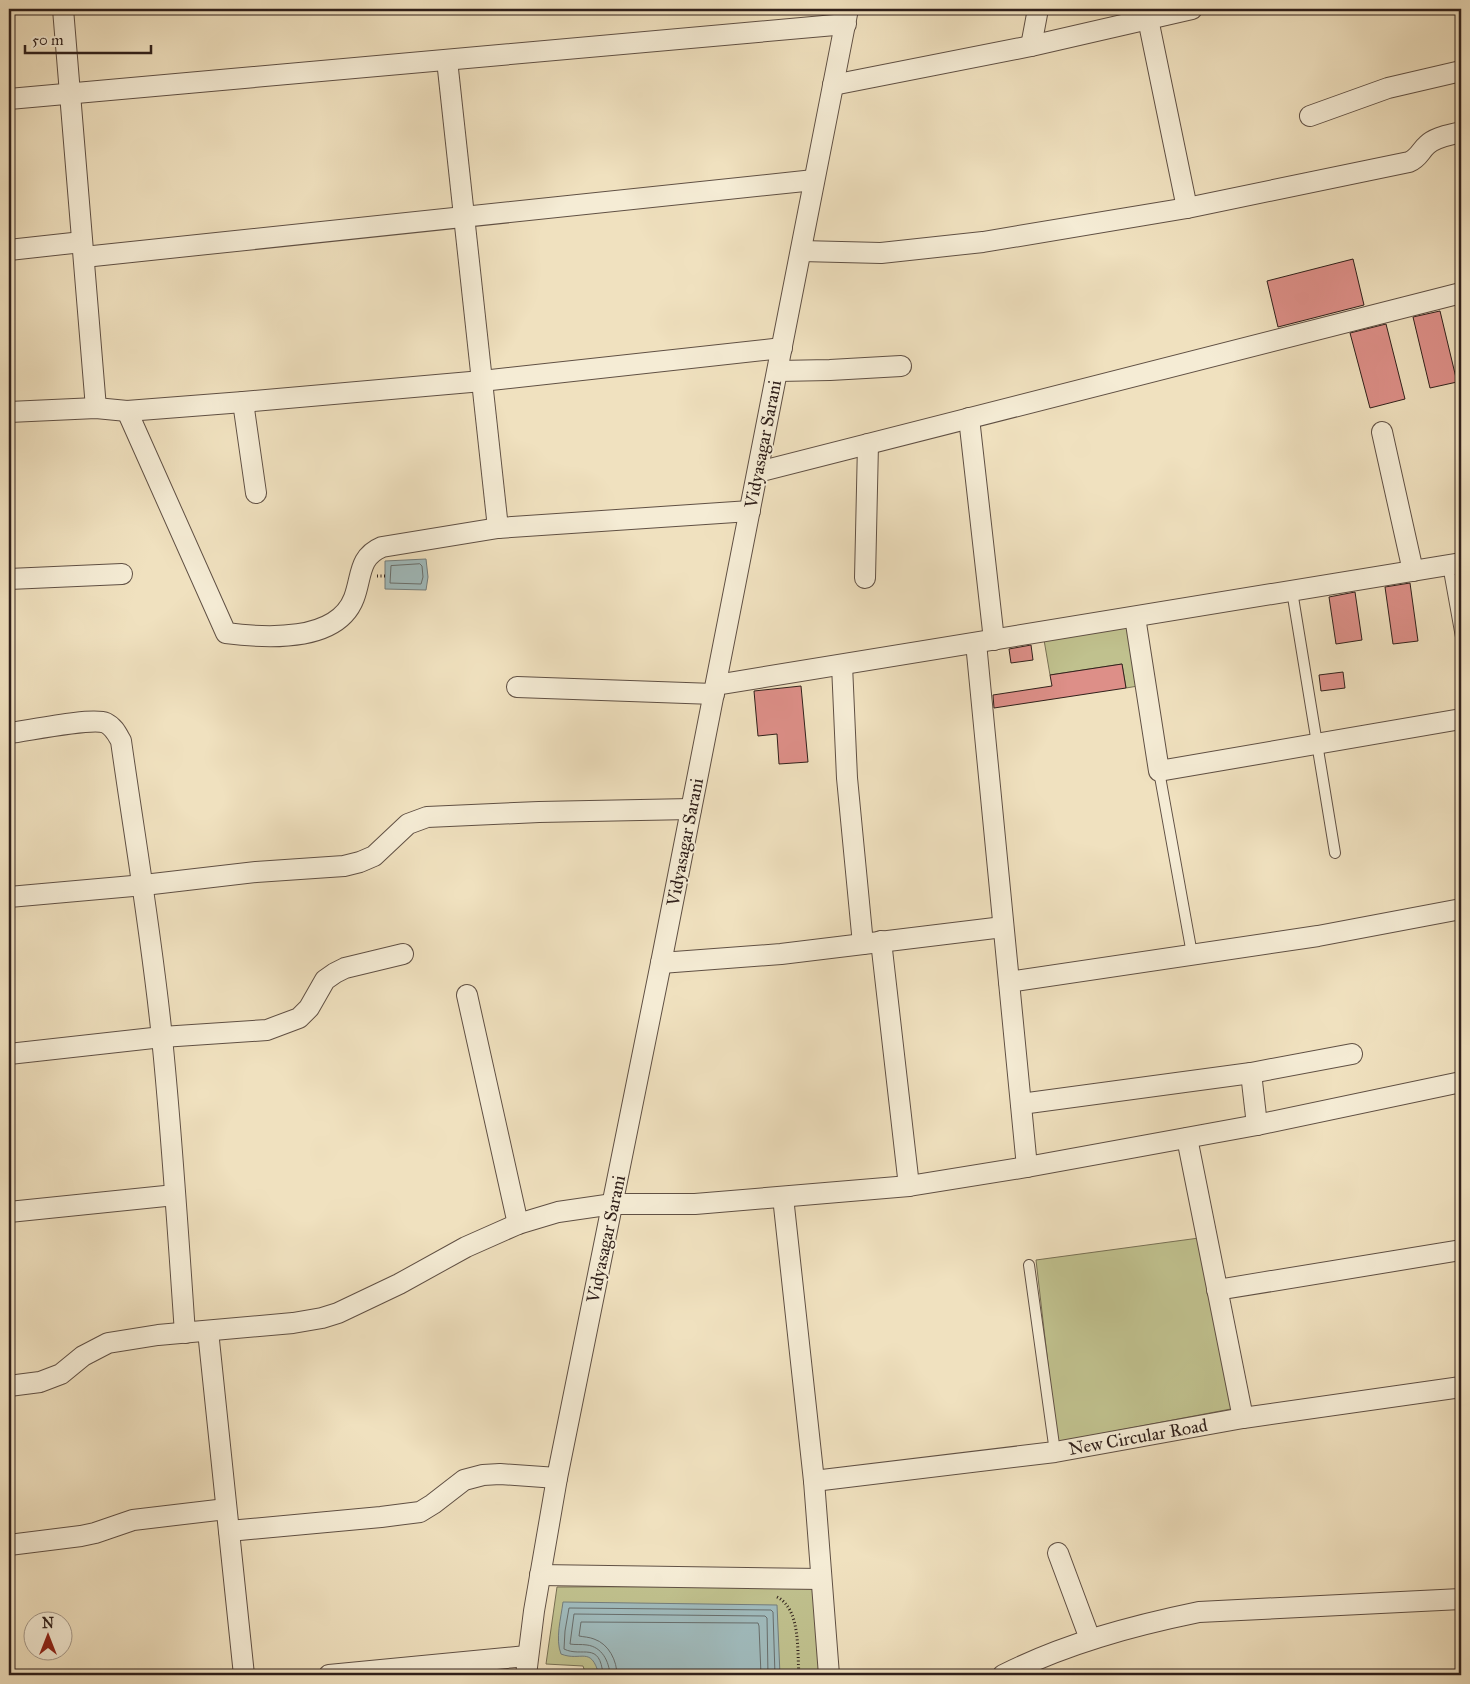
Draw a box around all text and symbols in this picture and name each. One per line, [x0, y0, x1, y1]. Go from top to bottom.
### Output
scale bar [25, 22, 151, 54]
text: 50 m [32, 31, 64, 49]
street label: Vidyasagar Sarani [740, 378, 787, 511]
street label: Vidyasagar Sarani [662, 776, 709, 909]
street label: Vidyasagar Sarani [582, 1173, 631, 1306]
street label: New Circular Road [1067, 1414, 1209, 1460]
north arrow [22, 1612, 72, 1662]
text: N [42, 1615, 54, 1632]

